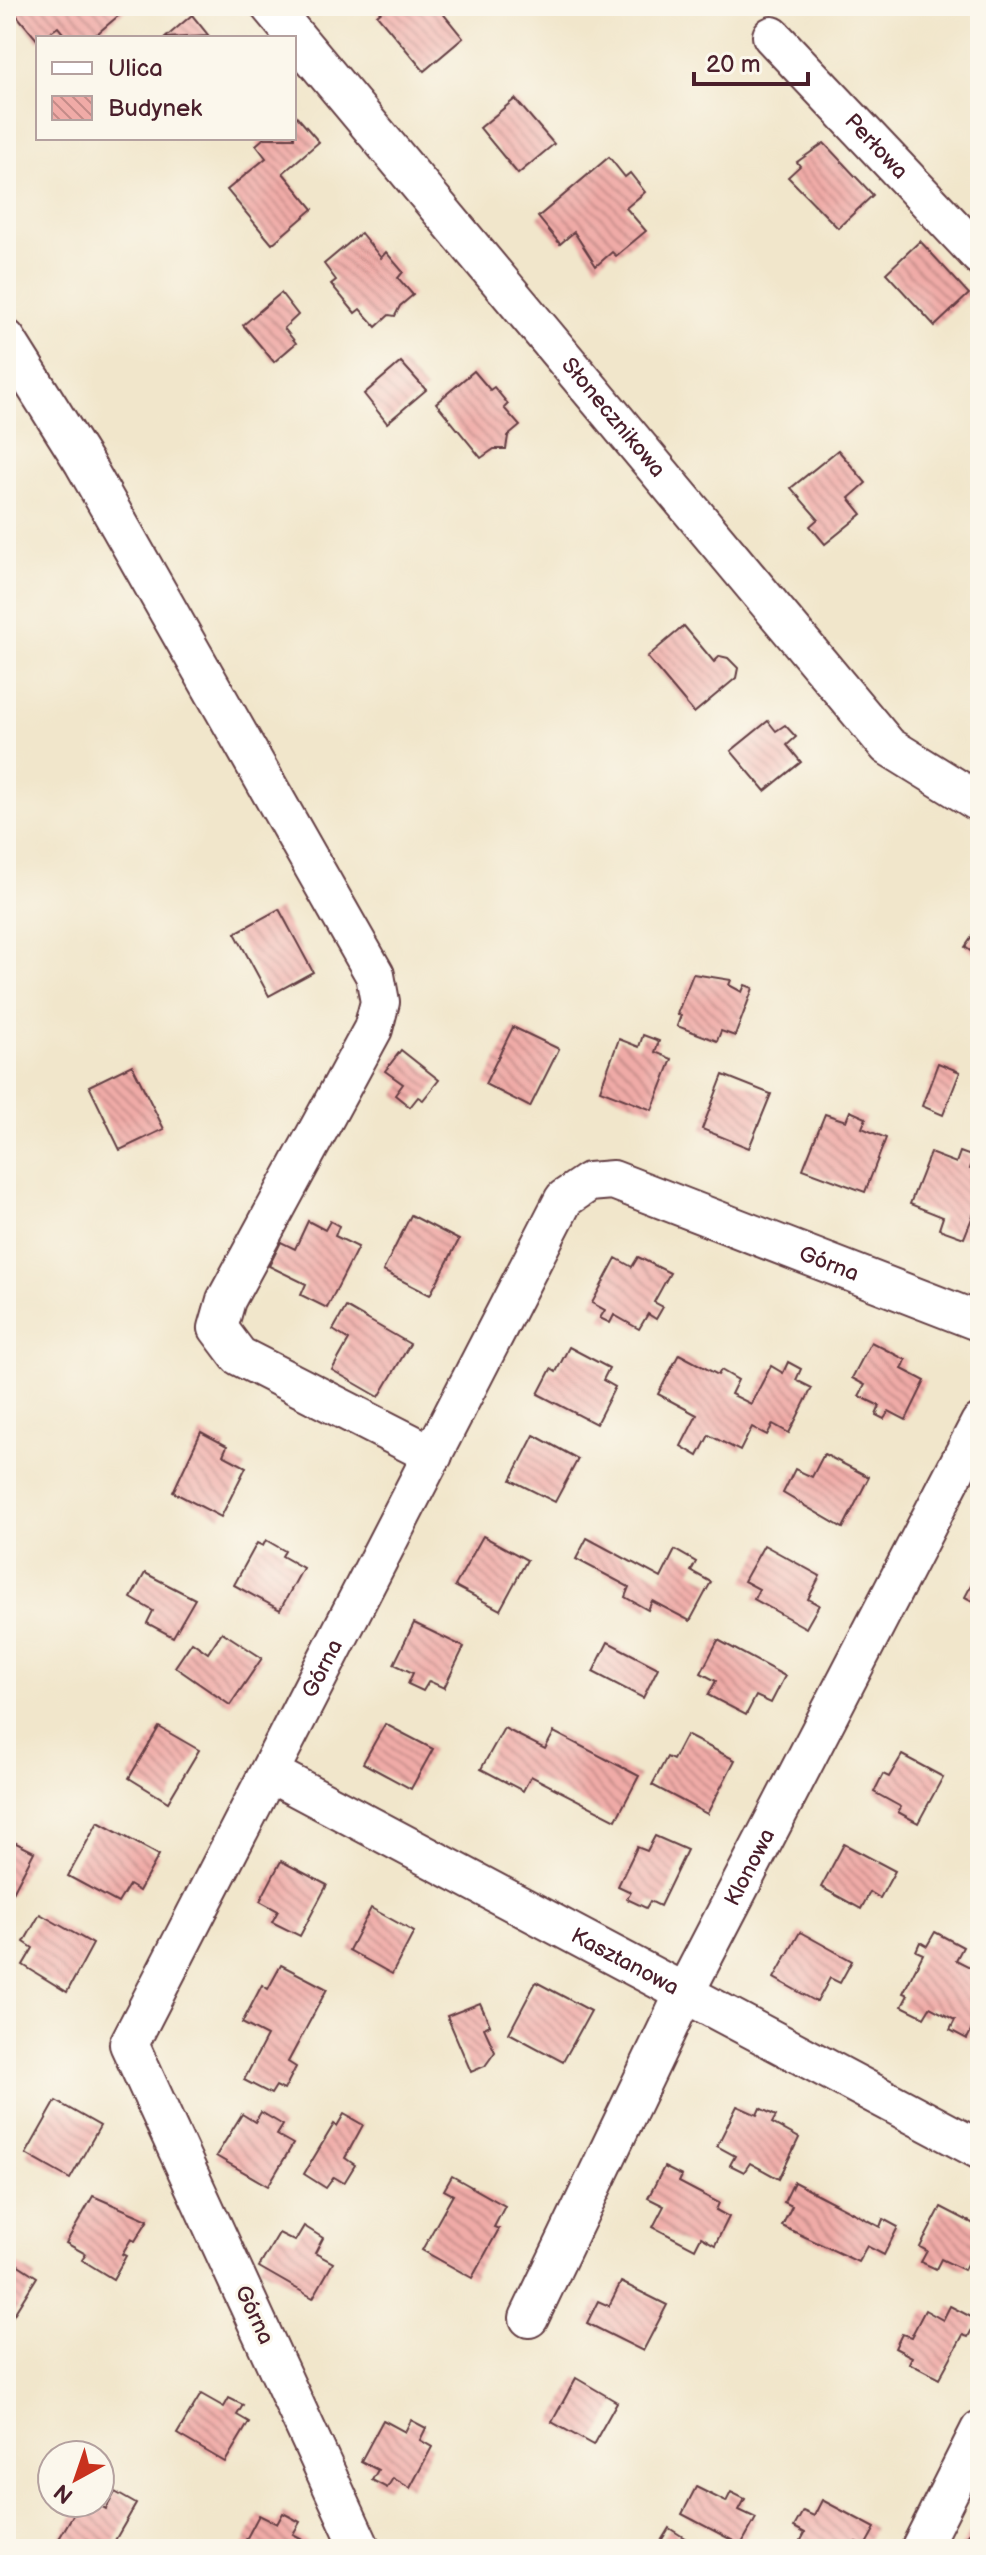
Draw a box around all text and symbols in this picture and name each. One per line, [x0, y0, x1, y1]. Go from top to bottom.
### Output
legend [36, 36, 296, 140]
scale bar [694, 36, 808, 86]
text: 20 m [706, 50, 761, 79]
text: Ulica [108, 54, 163, 83]
text: Budynek [108, 94, 202, 123]
street label: Perłowa [839, 108, 914, 185]
street label: Słonecznikowa [556, 352, 671, 483]
street label: Górna [795, 1240, 863, 1287]
street label: Górna [296, 1635, 348, 1702]
street label: Klonowa [719, 1824, 781, 1910]
street label: Kasztanowa [567, 1922, 684, 2001]
street label: Górna [229, 2281, 279, 2349]
north arrow [36, 2439, 116, 2519]
text: N [49, 2478, 79, 2509]

